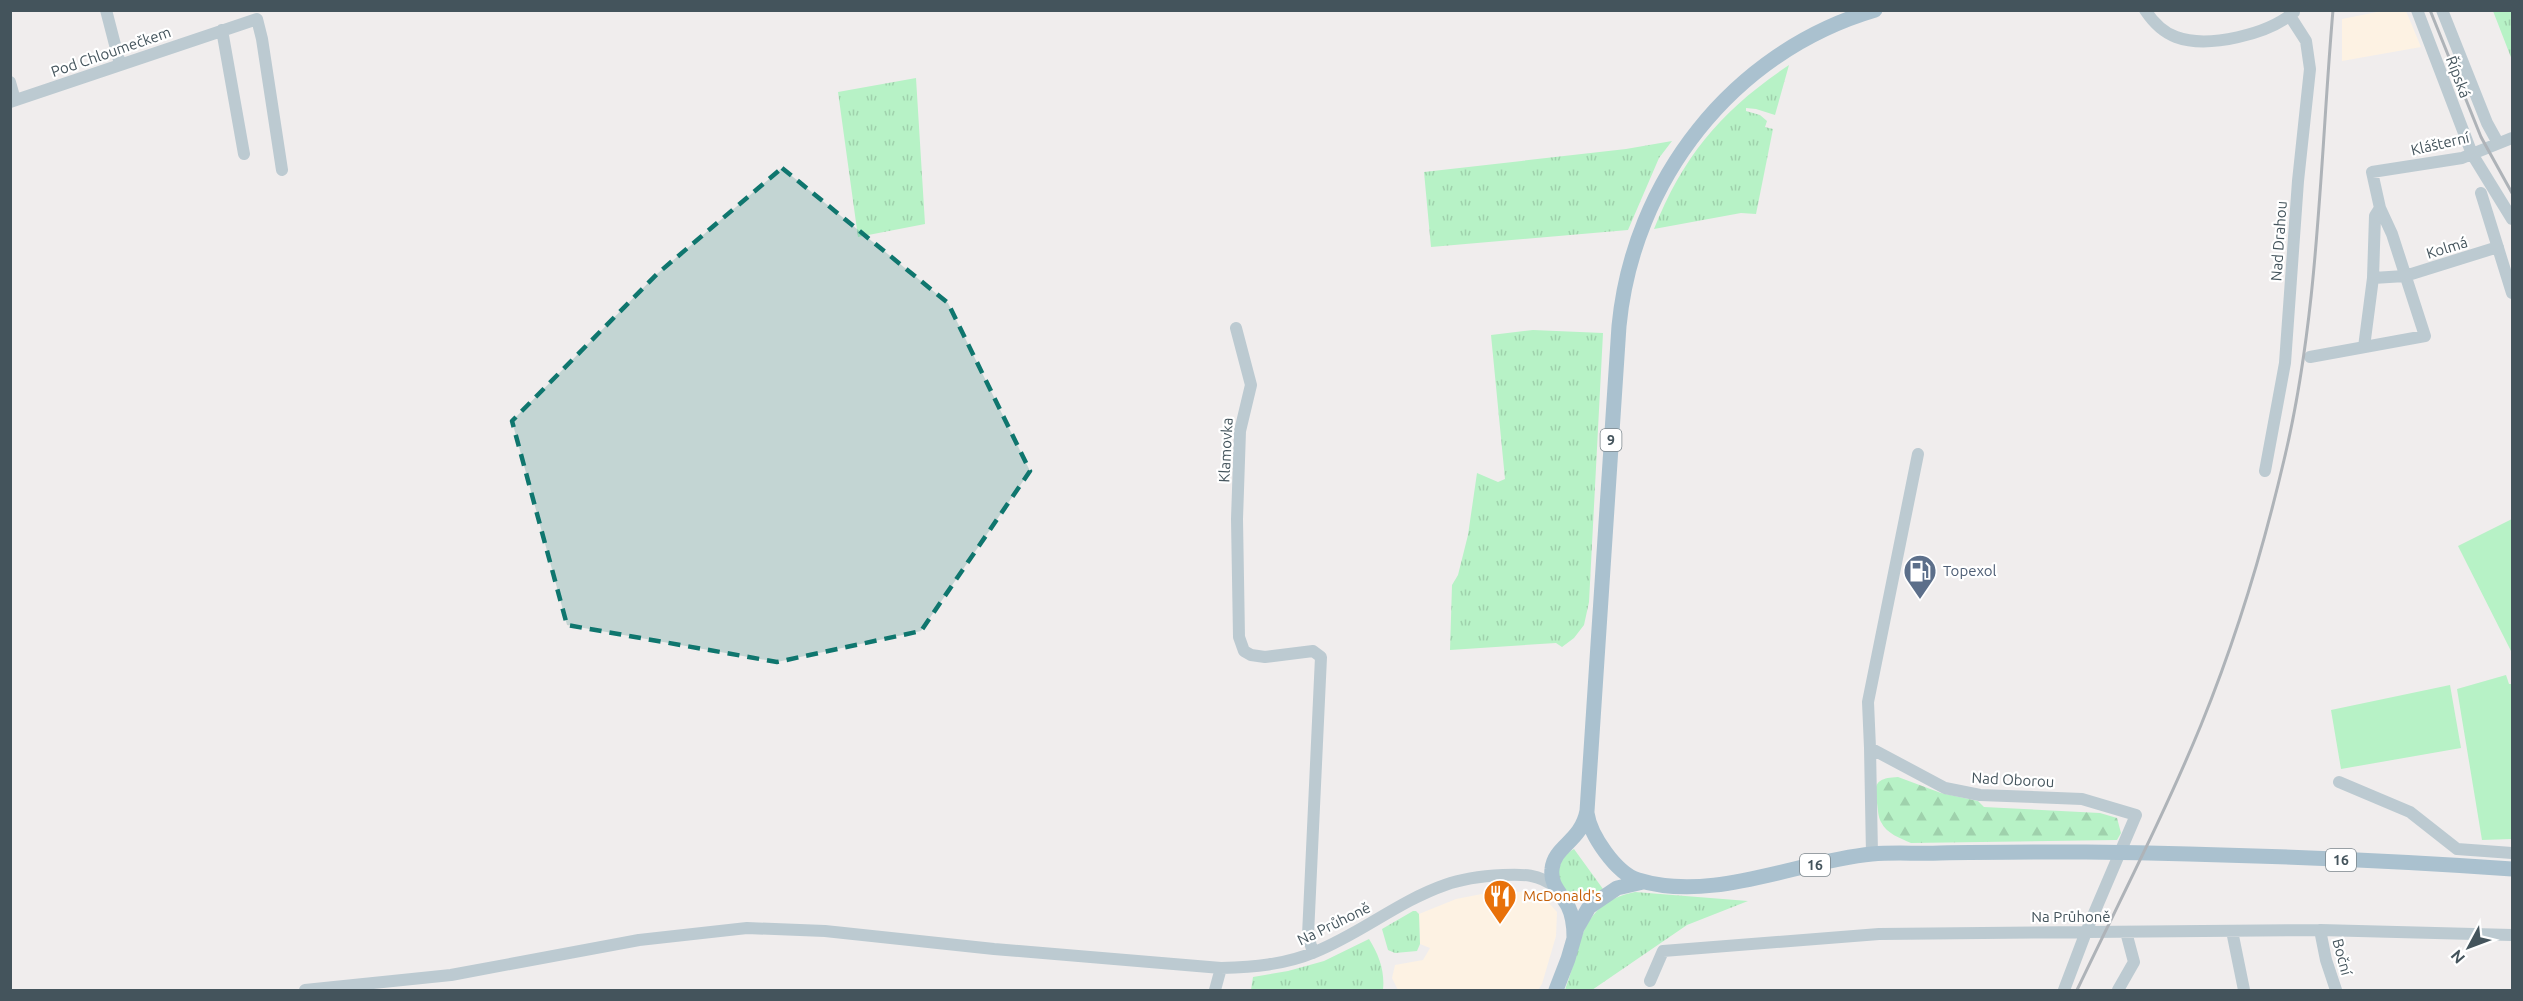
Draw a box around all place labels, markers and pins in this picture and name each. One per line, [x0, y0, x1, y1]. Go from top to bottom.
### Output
fuel station icon: Topexol [1902, 553, 1938, 600]
place label: Topexol [1943, 562, 1997, 579]
restaurant icon: McDonald's [1482, 878, 1518, 925]
place label: McDonald's [1523, 887, 1601, 904]

